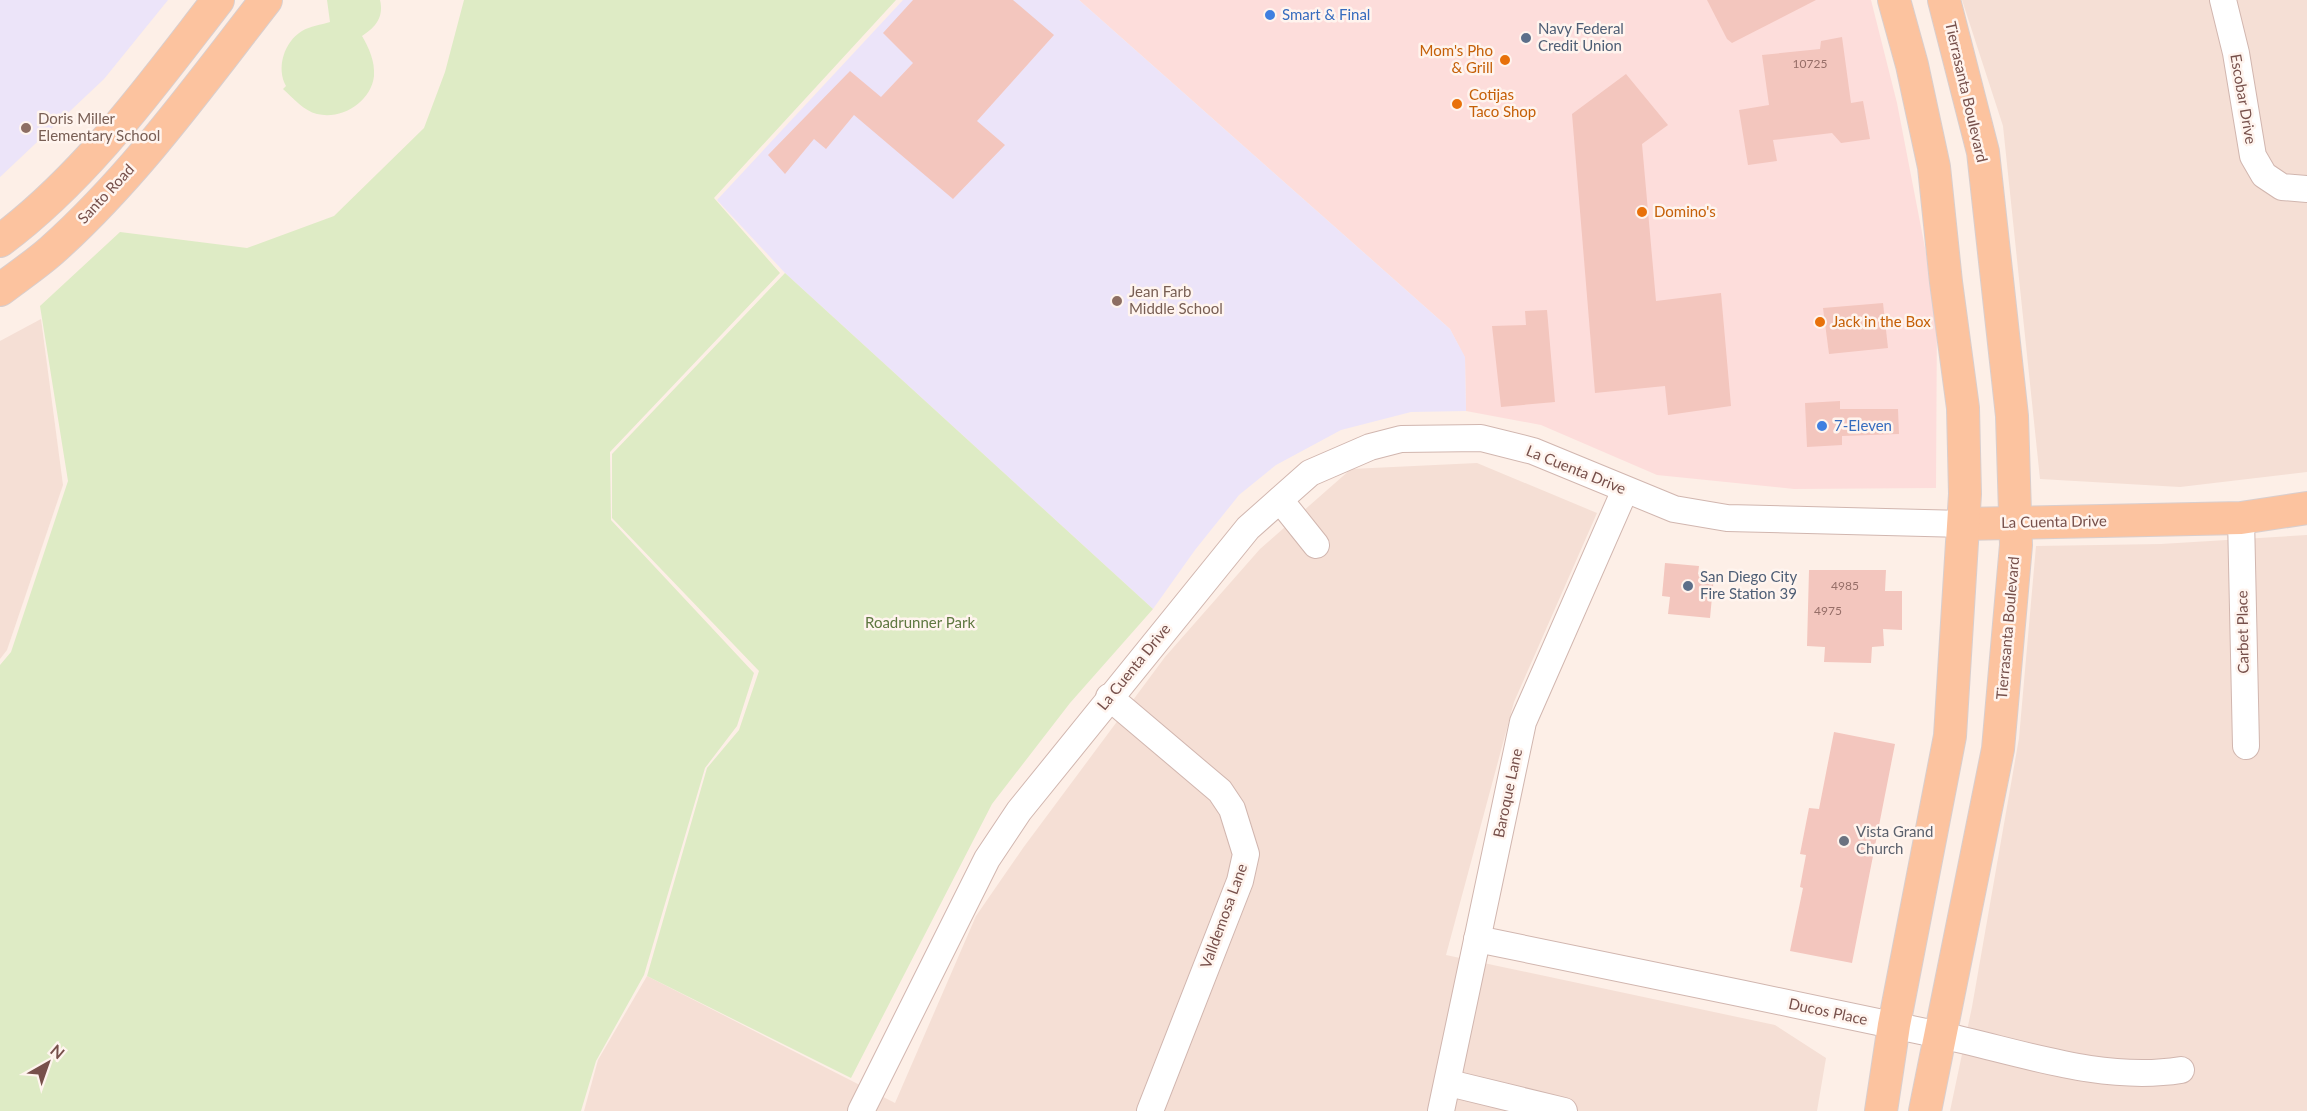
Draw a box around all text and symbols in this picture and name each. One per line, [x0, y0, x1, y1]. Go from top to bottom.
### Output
place label: Smart & Final [1282, 5, 1370, 23]
marker: Smart & Final [1263, 8, 1277, 22]
place label: Navy Federal Credit Union [1538, 19, 1624, 54]
street label: Tierrasanta Boulevard [1942, 20, 1992, 164]
marker: Navy Federal Credit Union [1519, 31, 1533, 45]
place label: Mom's Pho & Grill [1420, 41, 1493, 76]
street label: Escobar Drive [2227, 52, 2261, 145]
marker: Mom's Pho & Grill [1498, 53, 1512, 67]
house number: 10725 [1793, 56, 1827, 71]
place label: Cotijas Taco Shop [1469, 85, 1536, 120]
marker: Cotijas Taco Shop [1450, 97, 1464, 111]
place label: Doris Miller Elementary School [38, 109, 160, 144]
marker: Doris Miller Elementary School [19, 121, 33, 135]
street label: Santo Road [73, 160, 137, 227]
place label: Domino's [1654, 202, 1716, 220]
marker: Domino's [1635, 205, 1649, 219]
place label: Jean Farb Middle School [1129, 282, 1223, 317]
marker: Jean Farb Middle School [1110, 294, 1124, 308]
place label: Jack in the Box [1832, 312, 1931, 330]
marker: Jack in the Box [1813, 315, 1827, 329]
place label: 7-Eleven [1834, 416, 1892, 434]
marker: 7-Eleven [1815, 419, 1829, 433]
street label: La Cuenta Drive [1524, 441, 1629, 497]
street label: La Cuenta Drive [2001, 511, 2107, 531]
street label: Tierrasanta Boulevard [1992, 555, 2022, 700]
place label: San Diego City Fire Station 39 [1700, 567, 1797, 602]
house number: 4985 [1831, 578, 1859, 593]
marker: San Diego City Fire Station 39 [1681, 579, 1695, 593]
street label: Carbet Place [2232, 590, 2252, 674]
house number: 4975 [1814, 603, 1842, 618]
park label: Roadrunner Park [865, 613, 975, 631]
street label: La Cuenta Drive [1093, 620, 1174, 713]
street label: Baroque Lane [1489, 747, 1525, 839]
place label: Vista Grand Church [1856, 822, 1933, 857]
marker: Vista Grand Church [1837, 834, 1851, 848]
street label: Valldemosa Lane [1196, 861, 1250, 970]
street label: Ducos Place [1787, 994, 1869, 1028]
north arrow [18, 1033, 78, 1093]
text: N [47, 1040, 69, 1062]

